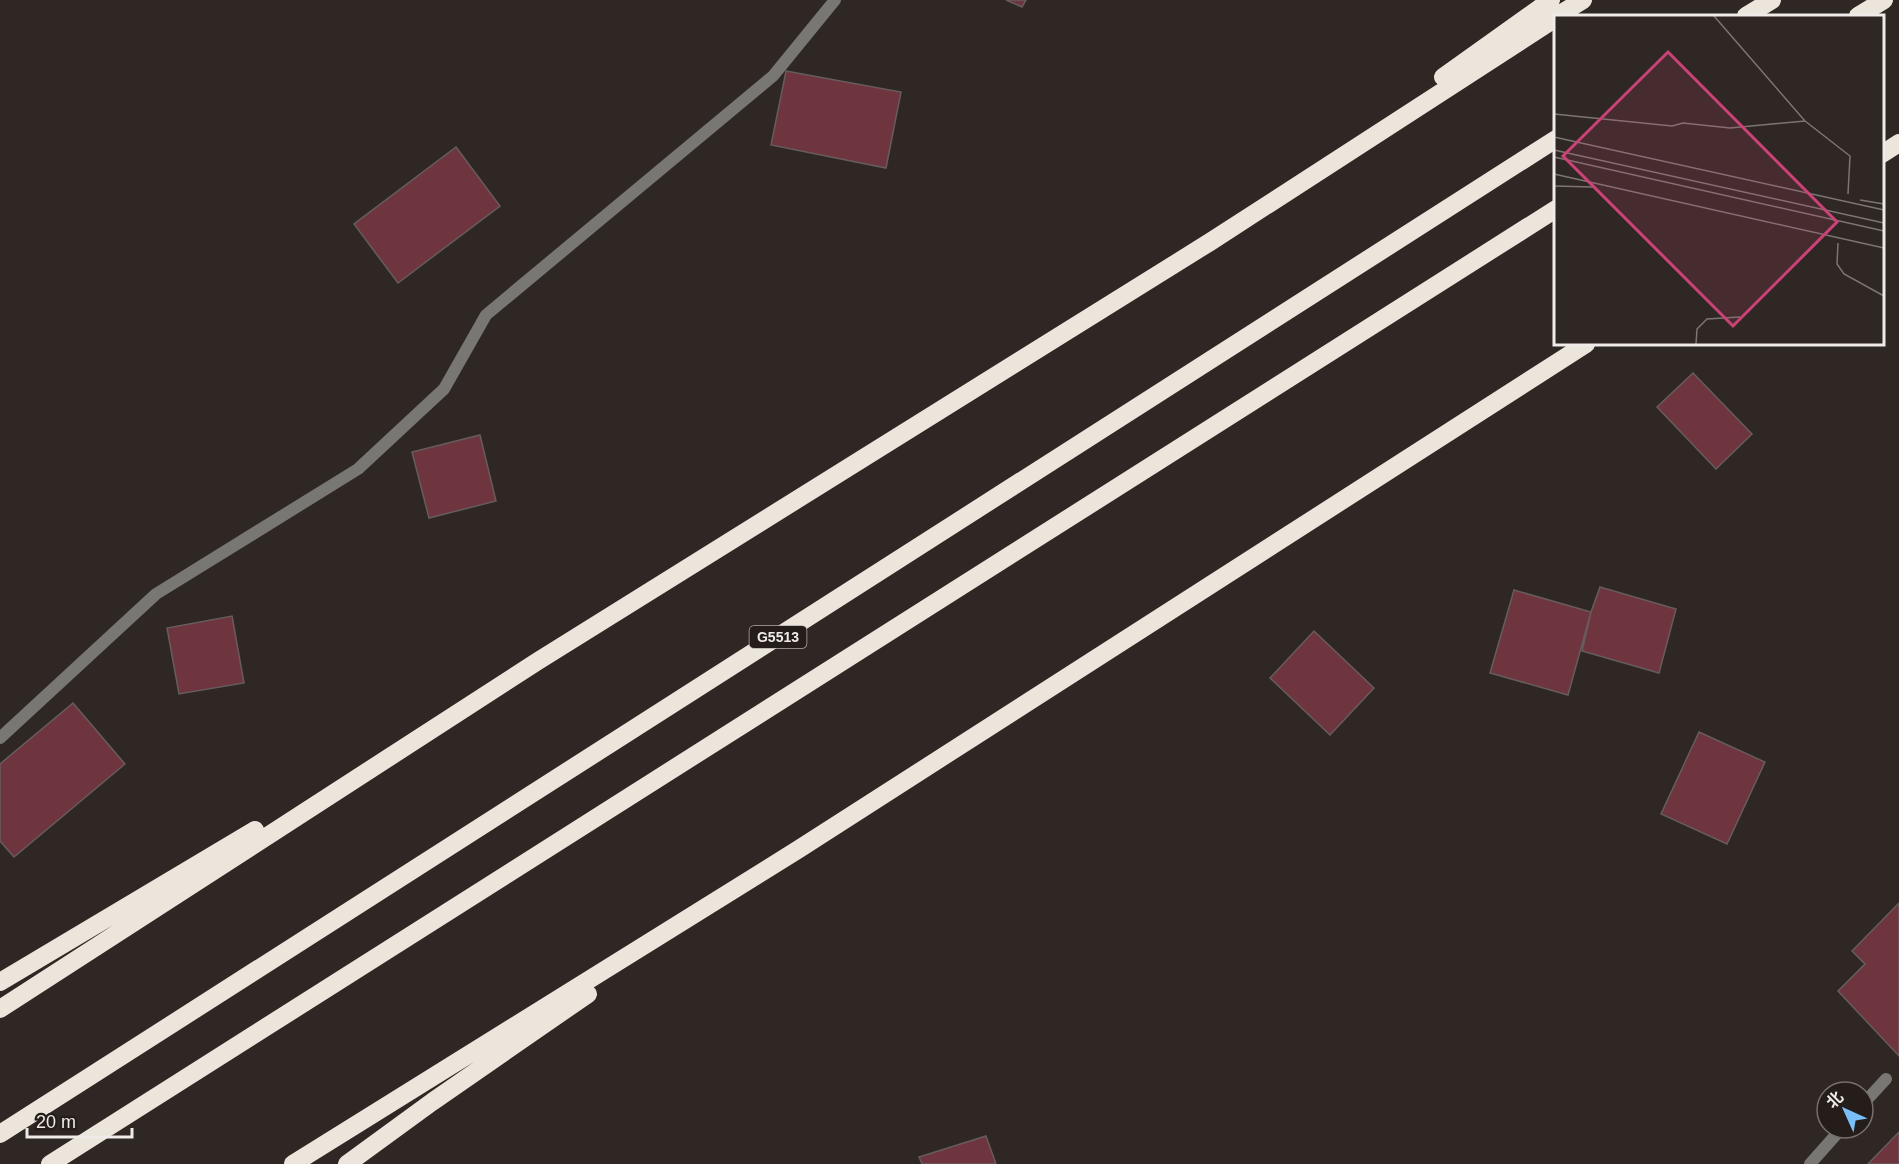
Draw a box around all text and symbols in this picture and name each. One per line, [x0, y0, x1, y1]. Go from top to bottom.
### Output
inset map [1554, 15, 1884, 345]
road number: G5513 [750, 626, 806, 648]
north arrow [1815, 1080, 1875, 1140]
text: 北 [1823, 1088, 1846, 1111]
scale bar [27, 1101, 132, 1139]
text: 20 m [36, 1112, 76, 1132]

